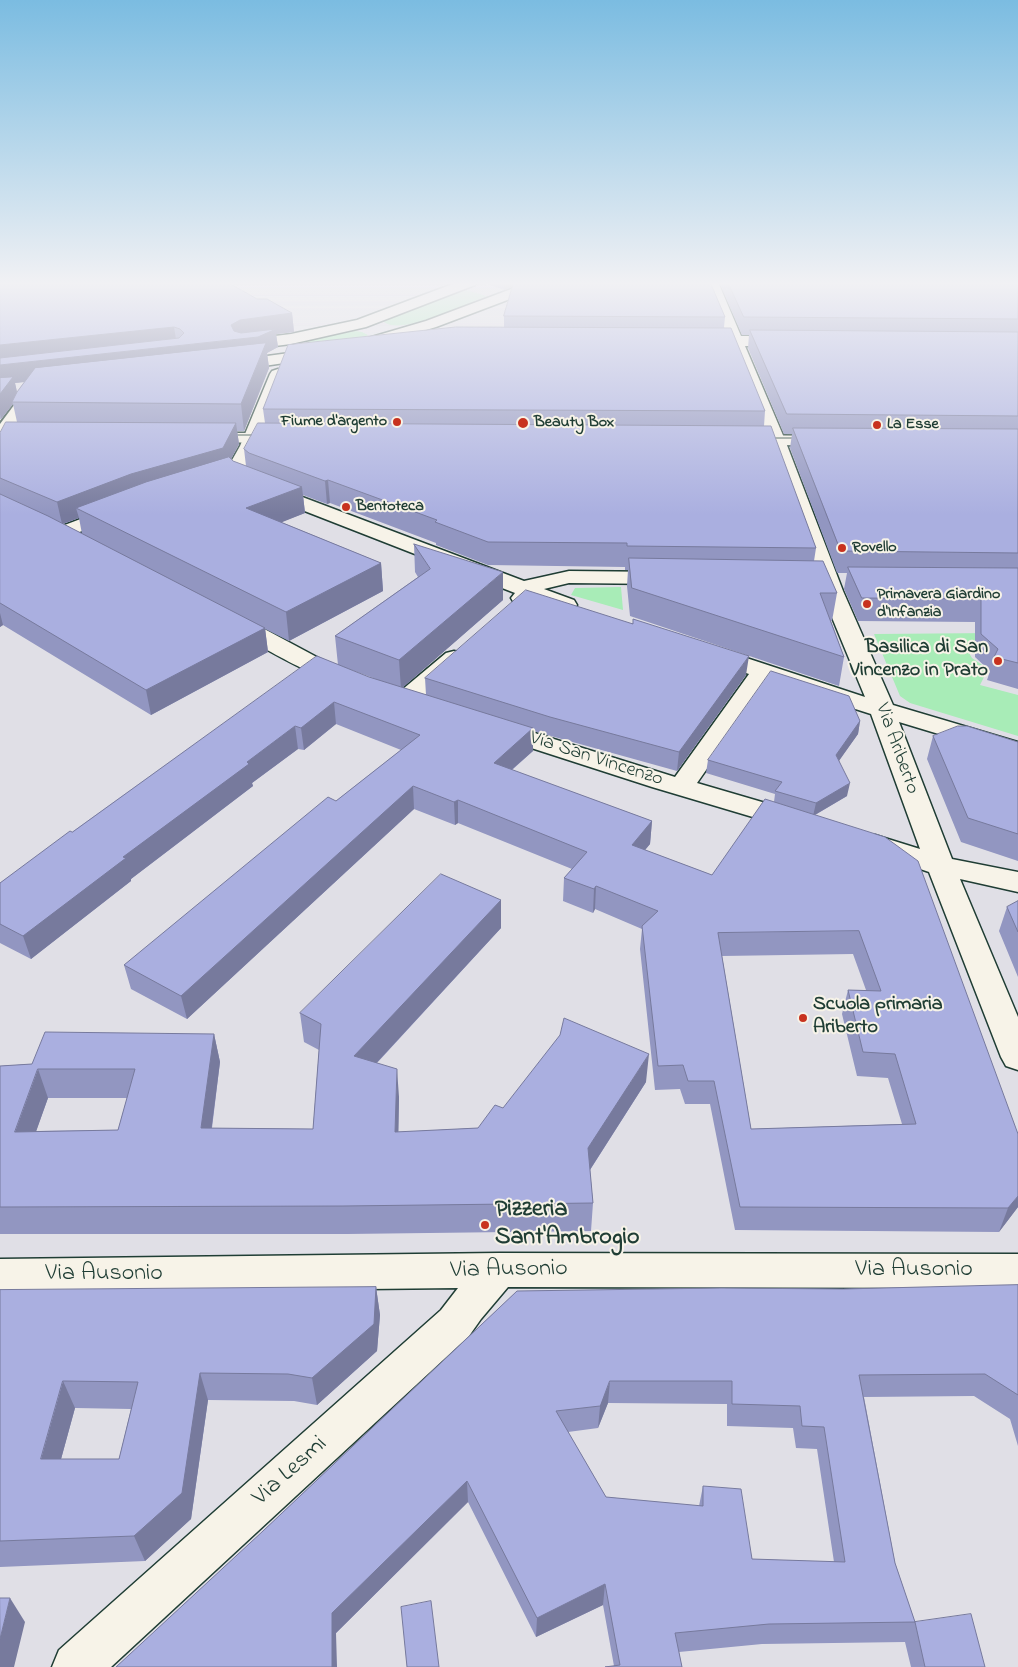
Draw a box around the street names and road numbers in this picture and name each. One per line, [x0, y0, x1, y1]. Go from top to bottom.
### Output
street label: Via Ariberto [869, 700, 923, 798]
street label: Via San Vincenzo [526, 727, 666, 793]
street label: Via Ausonio [450, 1256, 568, 1286]
street label: Via Ausonio [855, 1257, 973, 1285]
street label: Via Ausonio [45, 1261, 163, 1289]
street label: Via Lesmi [248, 1431, 334, 1513]

